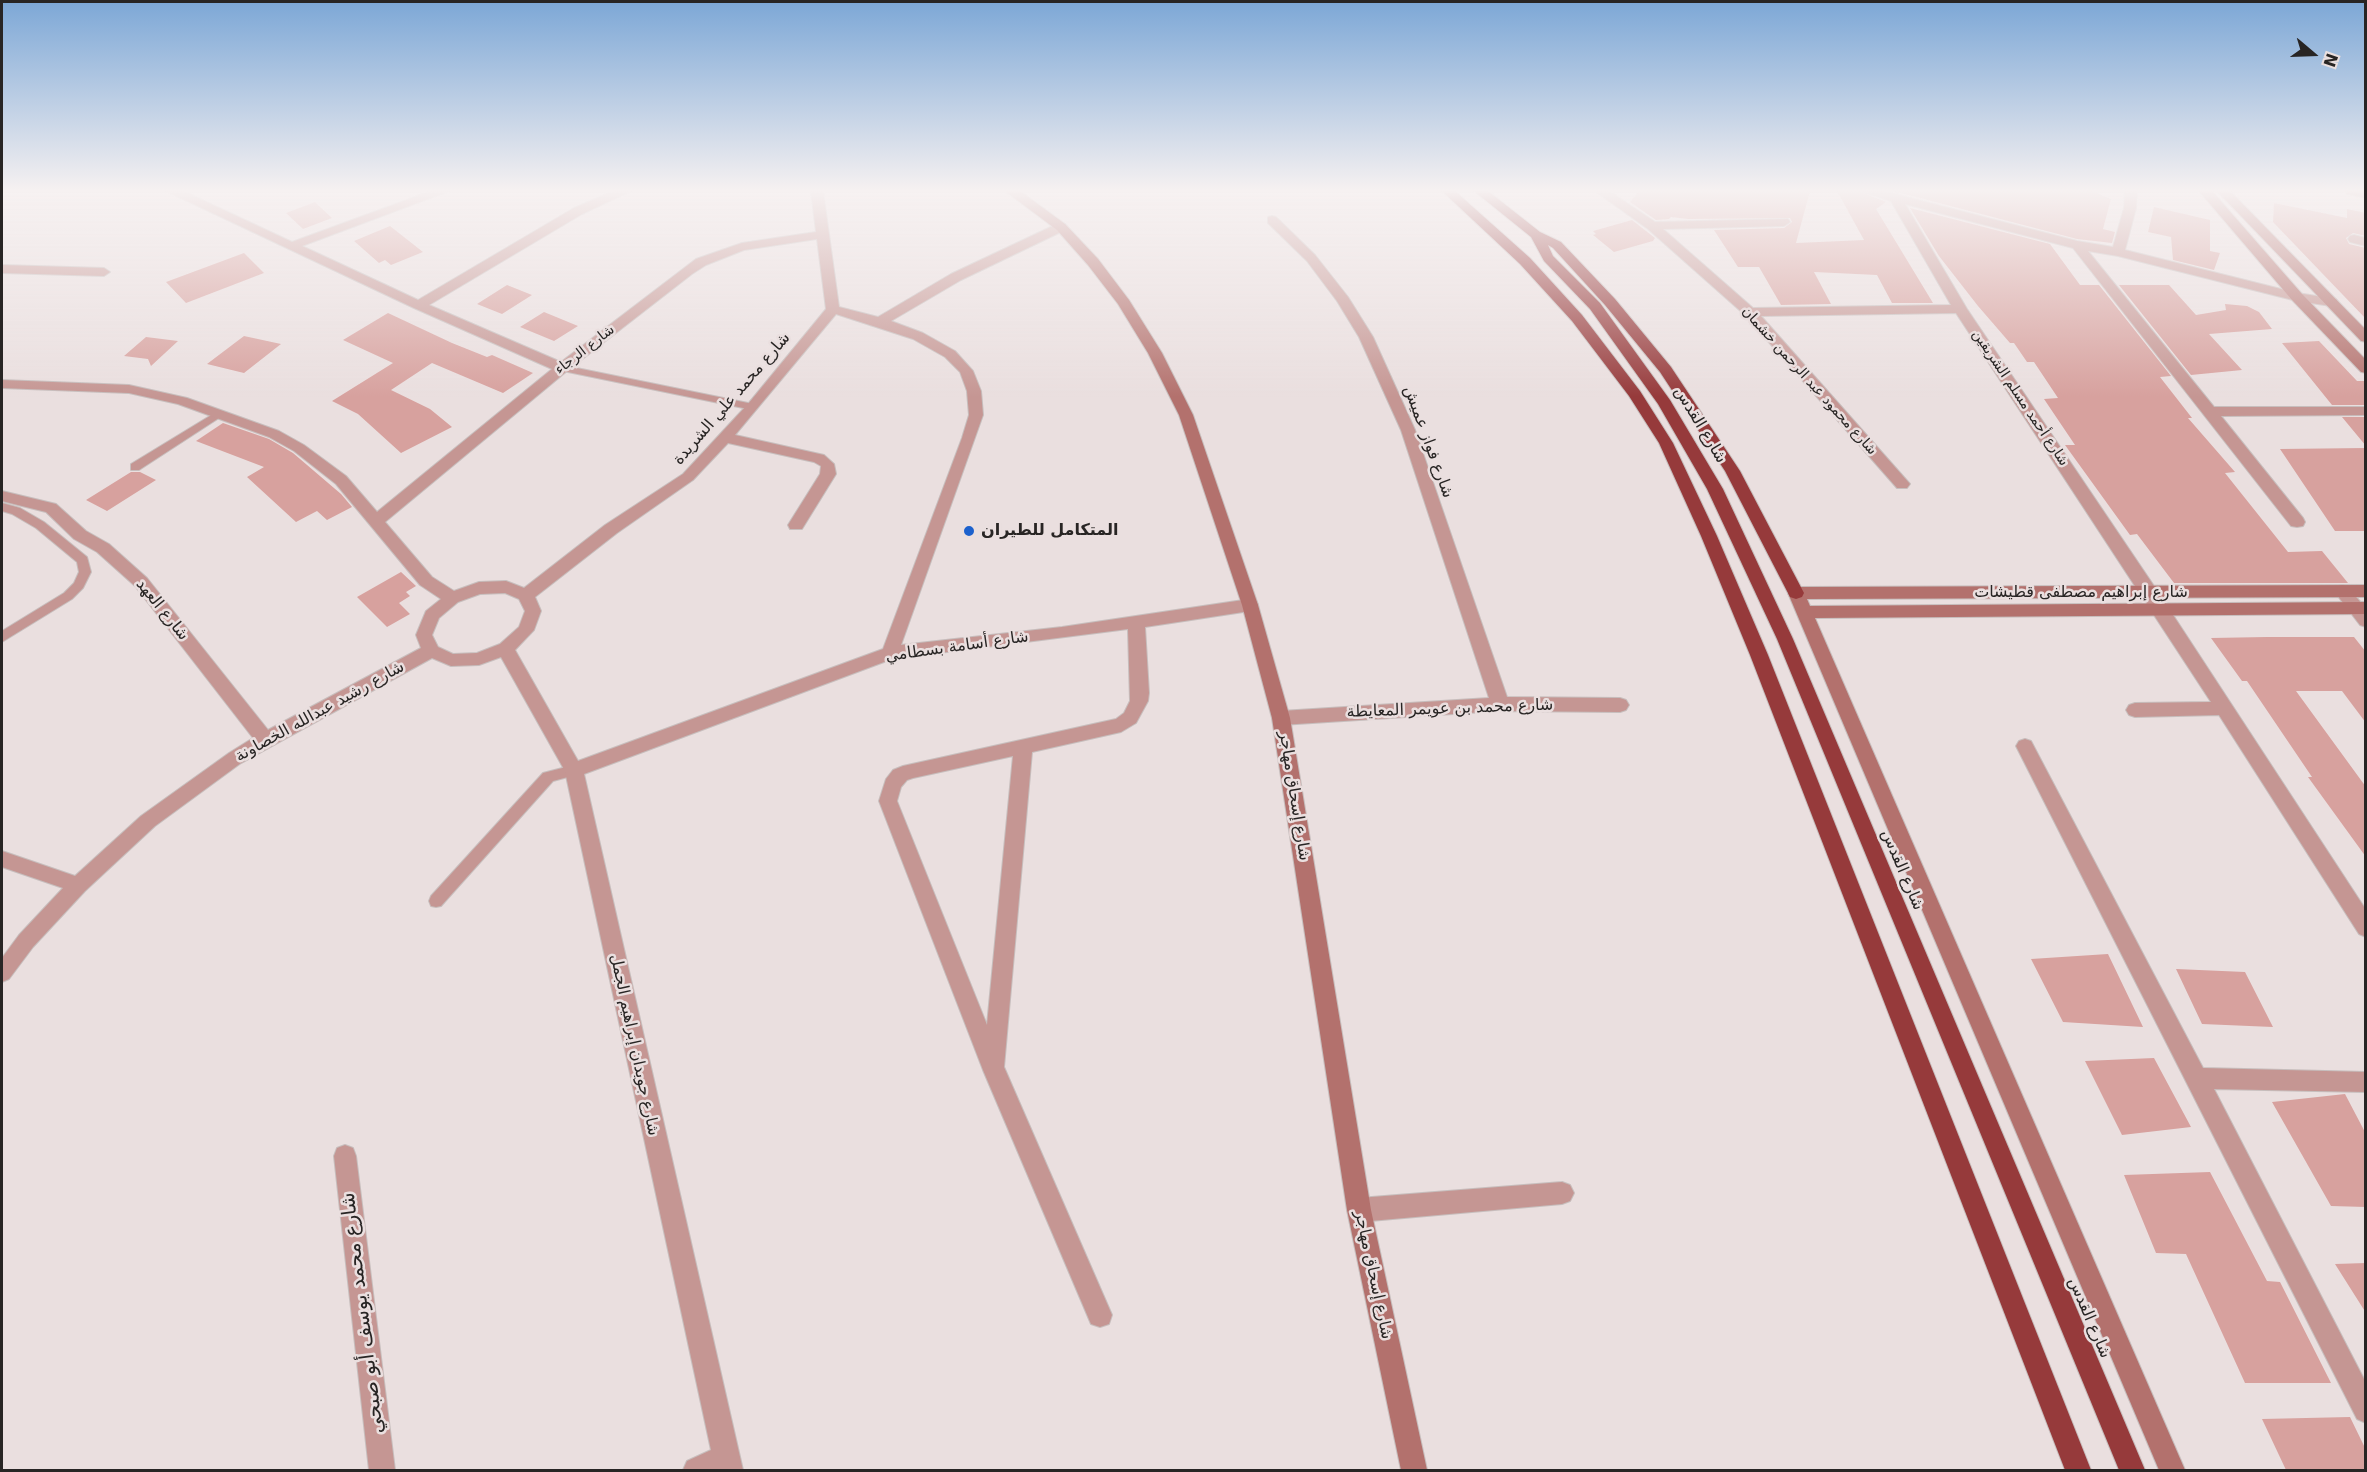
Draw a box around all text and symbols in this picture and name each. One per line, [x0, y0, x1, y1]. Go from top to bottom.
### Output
north arrow [2283, 24, 2343, 84]
text: N [2319, 51, 2342, 69]
street label: شارع محمود عبد الرحمن خشمان [1738, 303, 1880, 459]
street label: شارع الرجاء [552, 322, 618, 378]
street label: شارع أحمد مسلم الشريقين [1968, 327, 2072, 469]
street label: شارع محمد علي الشريدة [669, 329, 795, 469]
street label: شارع فواز عميش [1399, 383, 1457, 501]
street label: شارع القدس [1670, 383, 1730, 467]
place label: المتكامل للطيران [981, 521, 1119, 541]
marker: المتكامل للطيران [962, 524, 976, 538]
street label: شارع العهد [131, 575, 193, 645]
street label: شارع إبراهيم مصطفى قطيشات [1974, 583, 2188, 603]
street label: شارع أسامة بسطامي [884, 627, 1030, 667]
street label: شارع رشيد عبدالله الخصاونة [232, 657, 408, 767]
street label: شارع محمد بن عويمر المعايطة [1346, 696, 1554, 722]
street label: شارع إسحاق مهاجر [1274, 730, 1314, 862]
street label: شارع القدس [1876, 827, 1928, 913]
street label: شارع جويدان إبراهيم الجمل [605, 952, 663, 1138]
street label: شارع محمد يوسف أبو صبحي [336, 1191, 390, 1435]
street label: شارع إسحاق مهاجر [1350, 1209, 1396, 1341]
street label: شارع القدس [2063, 1275, 2115, 1361]

